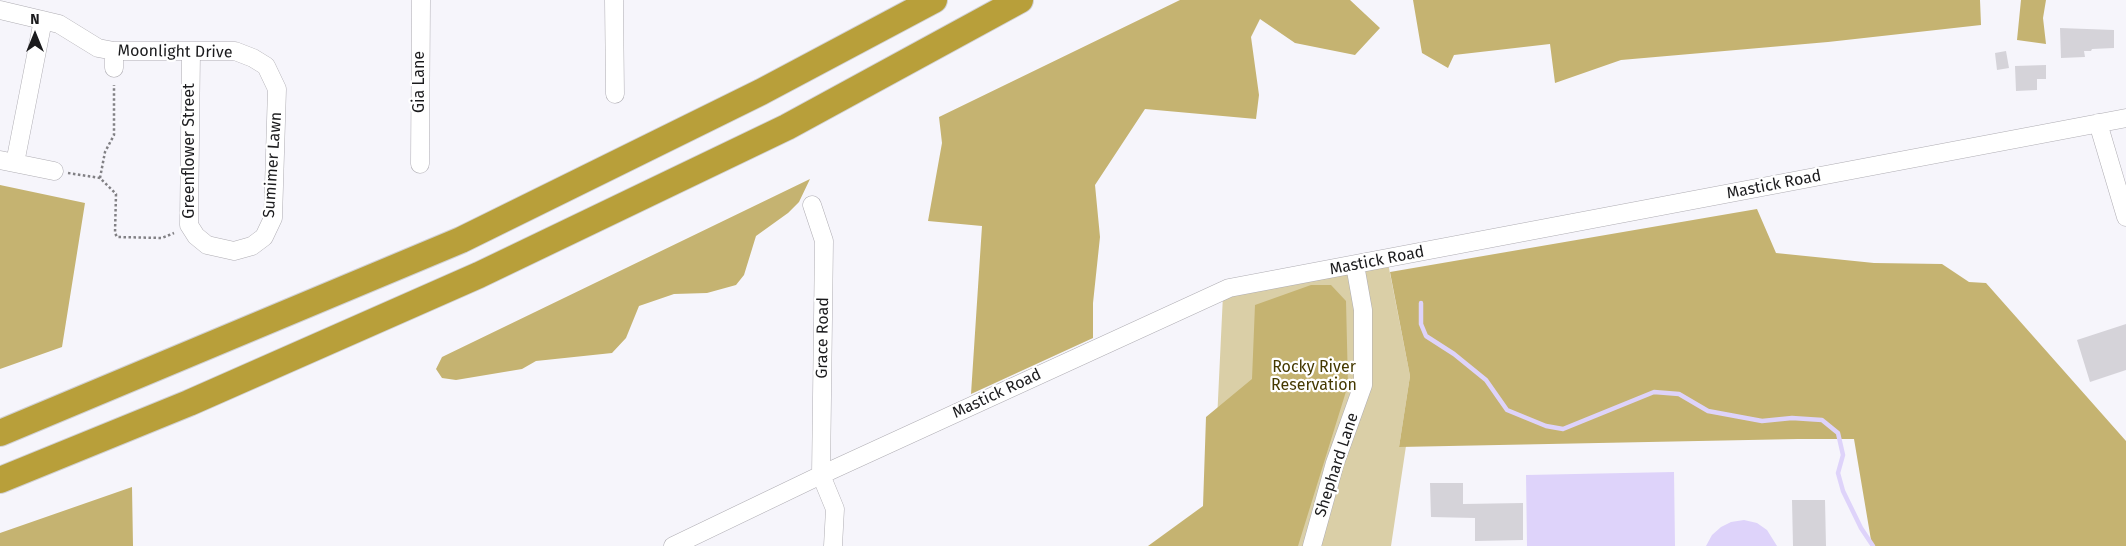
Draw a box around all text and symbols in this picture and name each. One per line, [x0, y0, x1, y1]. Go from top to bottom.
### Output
north arrow [10, 10, 60, 60]
text: N [30, 11, 40, 28]
street label: Moonlight Drive [117, 41, 233, 63]
street label: Gia Lane [410, 51, 430, 113]
street label: Greenflower Street [180, 83, 200, 219]
street label: Sumimer Lawn [260, 111, 286, 219]
street label: Mastick Road [1725, 166, 1823, 204]
street label: Mastick Road [1328, 242, 1426, 280]
street label: Grace Road [813, 297, 833, 379]
park label: Rocky River Reservation [1271, 358, 1357, 396]
street label: Mastick Road [950, 365, 1044, 423]
street label: Shephard Lane [1311, 410, 1363, 520]

